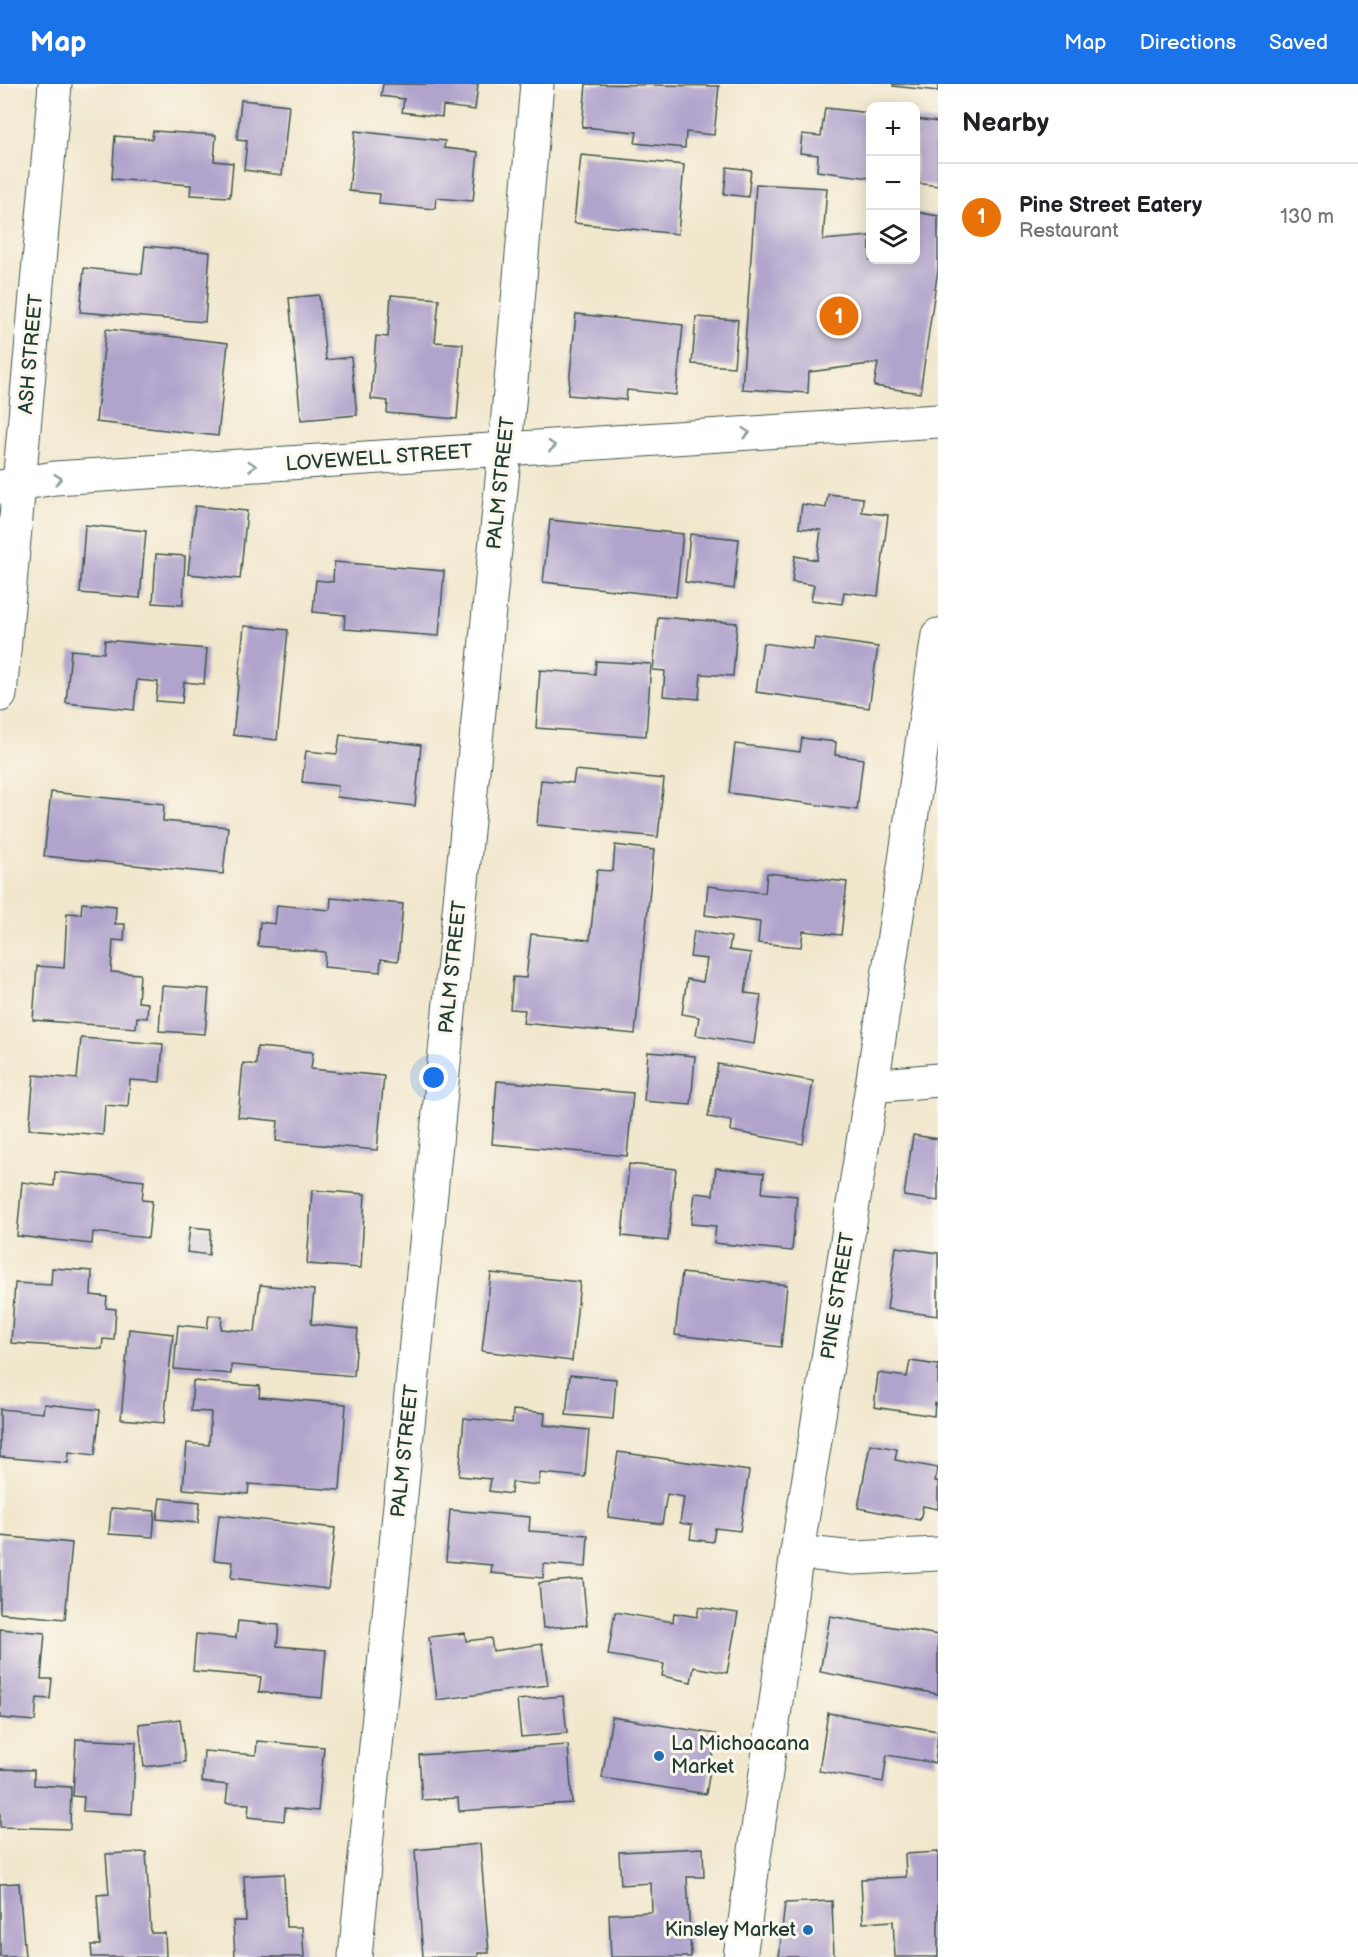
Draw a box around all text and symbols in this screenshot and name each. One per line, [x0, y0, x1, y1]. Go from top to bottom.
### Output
text: Map [30, 26, 86, 59]
text: Map [1064, 30, 1107, 55]
text: Directions [1140, 30, 1236, 55]
text: Saved [1269, 30, 1328, 55]
map controls [866, 102, 920, 264]
button: + [866, 102, 920, 156]
text: Nearby [962, 108, 1049, 139]
button: − [866, 156, 920, 210]
text: Pine Street Eatery [1019, 192, 1202, 219]
text: 1 [977, 205, 986, 229]
text: 130 m [1280, 205, 1334, 229]
button: layers [866, 210, 920, 264]
text: Restaurant [1019, 219, 1119, 243]
street label: ASH STREET [14, 293, 48, 415]
pin: 1 [820, 294, 858, 338]
street label: PALM STREET [482, 415, 520, 551]
one-way arrow [742, 426, 751, 439]
street label: LOVEWELL STREET [285, 440, 473, 476]
one-way arrow [547, 440, 556, 453]
one-way arrow [248, 459, 257, 472]
one-way arrow [53, 473, 62, 486]
street label: PALM STREET [434, 899, 472, 1035]
your location [419, 1063, 448, 1092]
street label: PINE STREET [816, 1231, 860, 1361]
street label: PALM STREET [386, 1383, 424, 1519]
place label: La Michoacana Market [671, 1732, 810, 1779]
marker: La Michoacana Market [652, 1749, 666, 1763]
place label: Kinsley Market [665, 1918, 796, 1942]
marker: Kinsley Market [801, 1923, 815, 1937]

